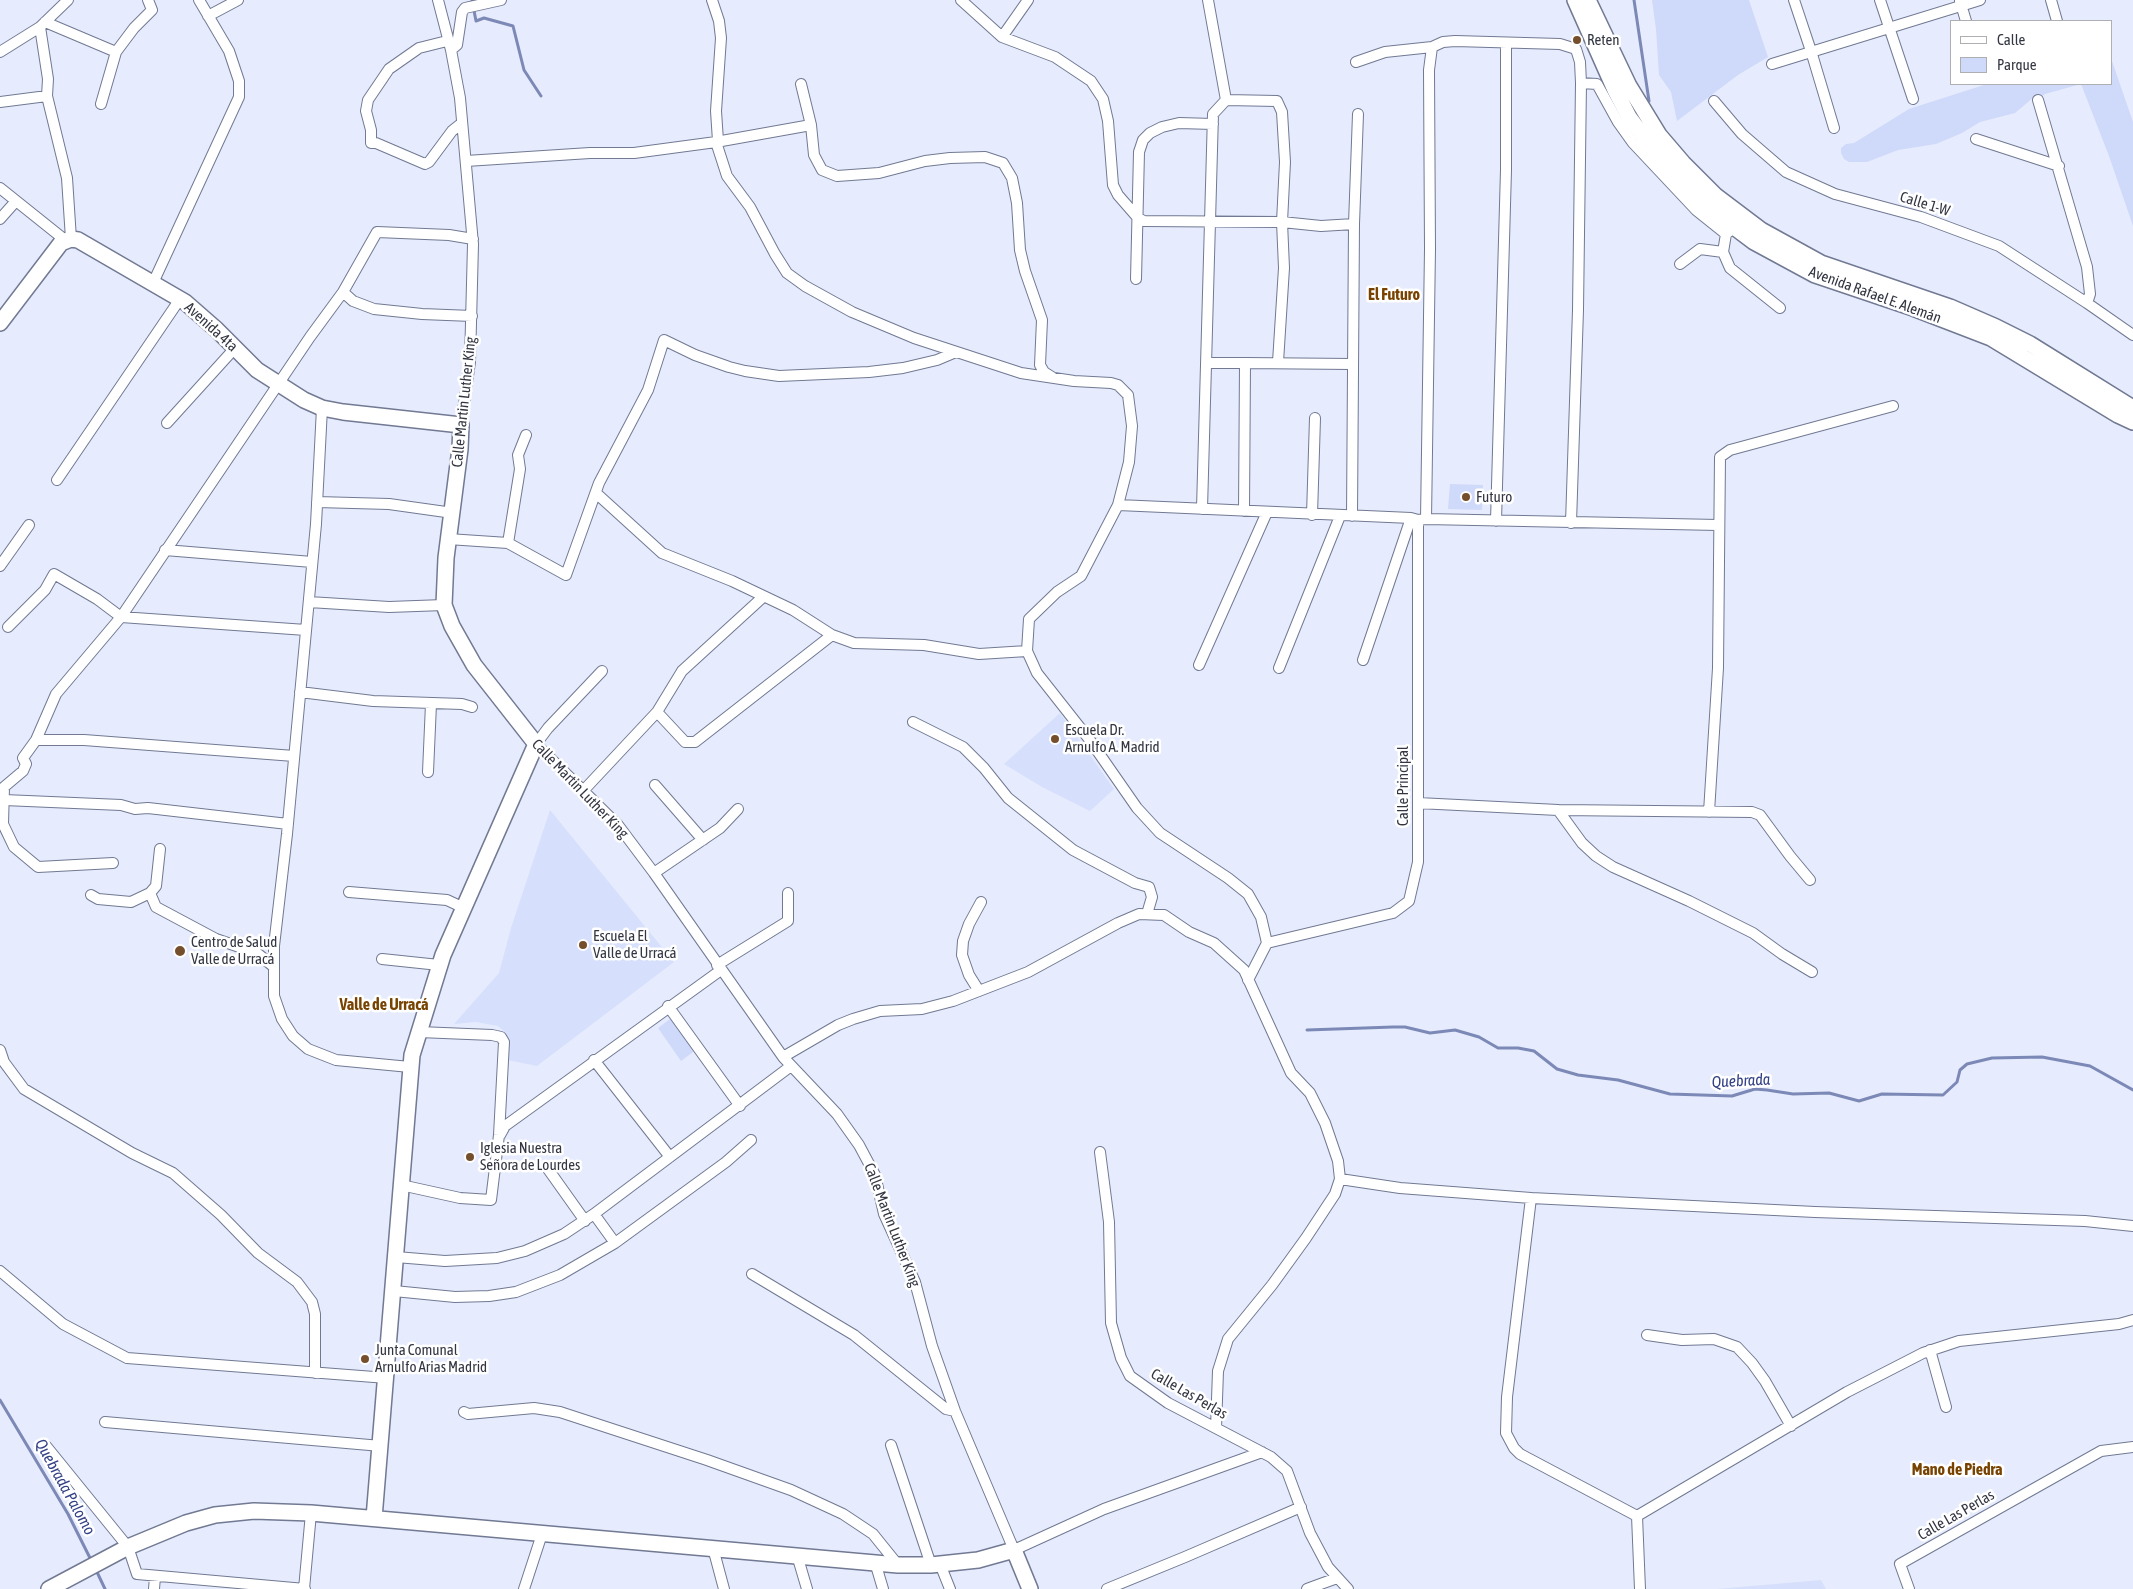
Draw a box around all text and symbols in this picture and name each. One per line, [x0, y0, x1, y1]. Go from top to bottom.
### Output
legend [1950, 20, 2113, 85]
place label: Reten [1587, 31, 1620, 49]
text: Calle [1997, 31, 2025, 48]
marker: Reten [1571, 34, 1583, 46]
text: Parque [1997, 56, 2037, 73]
street label: Calle 1-W [1898, 188, 1952, 220]
street label: Avenida Rafael E. Alemán [1806, 263, 1944, 327]
district label: El Futuro [1368, 285, 1420, 305]
street label: Avenida 4ta [181, 298, 241, 356]
street label: Calle Martin Luther King [448, 336, 480, 468]
place label: Futuro [1476, 488, 1512, 506]
marker: Futuro [1460, 491, 1472, 503]
place label: Escuela Dr. Arnulfo A. Madrid [1065, 721, 1160, 756]
marker: Escuela Dr. Arnulfo A. Madrid [1049, 733, 1061, 745]
street label: Calle Martin Luther King [528, 736, 632, 842]
street label: Calle Principal [1394, 746, 1412, 826]
place label: Escuela El Valle de Urracá [593, 927, 676, 962]
place label: Centro de Salud Valle de Urracá [191, 933, 277, 968]
marker: Escuela El Valle de Urracá [577, 939, 589, 951]
marker: Centro de Salud Valle de Urracá [173, 944, 187, 958]
district label: Valle de Urracá [340, 995, 428, 1015]
water label: Quebrada [1711, 1070, 1771, 1092]
place label: Iglesia Nuestra Señora de Lourdes [480, 1139, 580, 1174]
marker: Iglesia Nuestra Señora de Lourdes [464, 1151, 476, 1163]
street label: Calle Martin Luther King [860, 1161, 924, 1289]
place label: Junta Comunal Arnulfo Arias Madrid [375, 1341, 487, 1376]
marker: Junta Comunal Arnulfo Arias Madrid [359, 1353, 371, 1365]
street label: Calle Las Perlas [1148, 1365, 1230, 1423]
water label: Quebrada Palomo [31, 1436, 99, 1538]
district label: Mano de Piedra [1912, 1460, 2002, 1480]
street label: Calle Las Perlas [1915, 1486, 1997, 1544]

